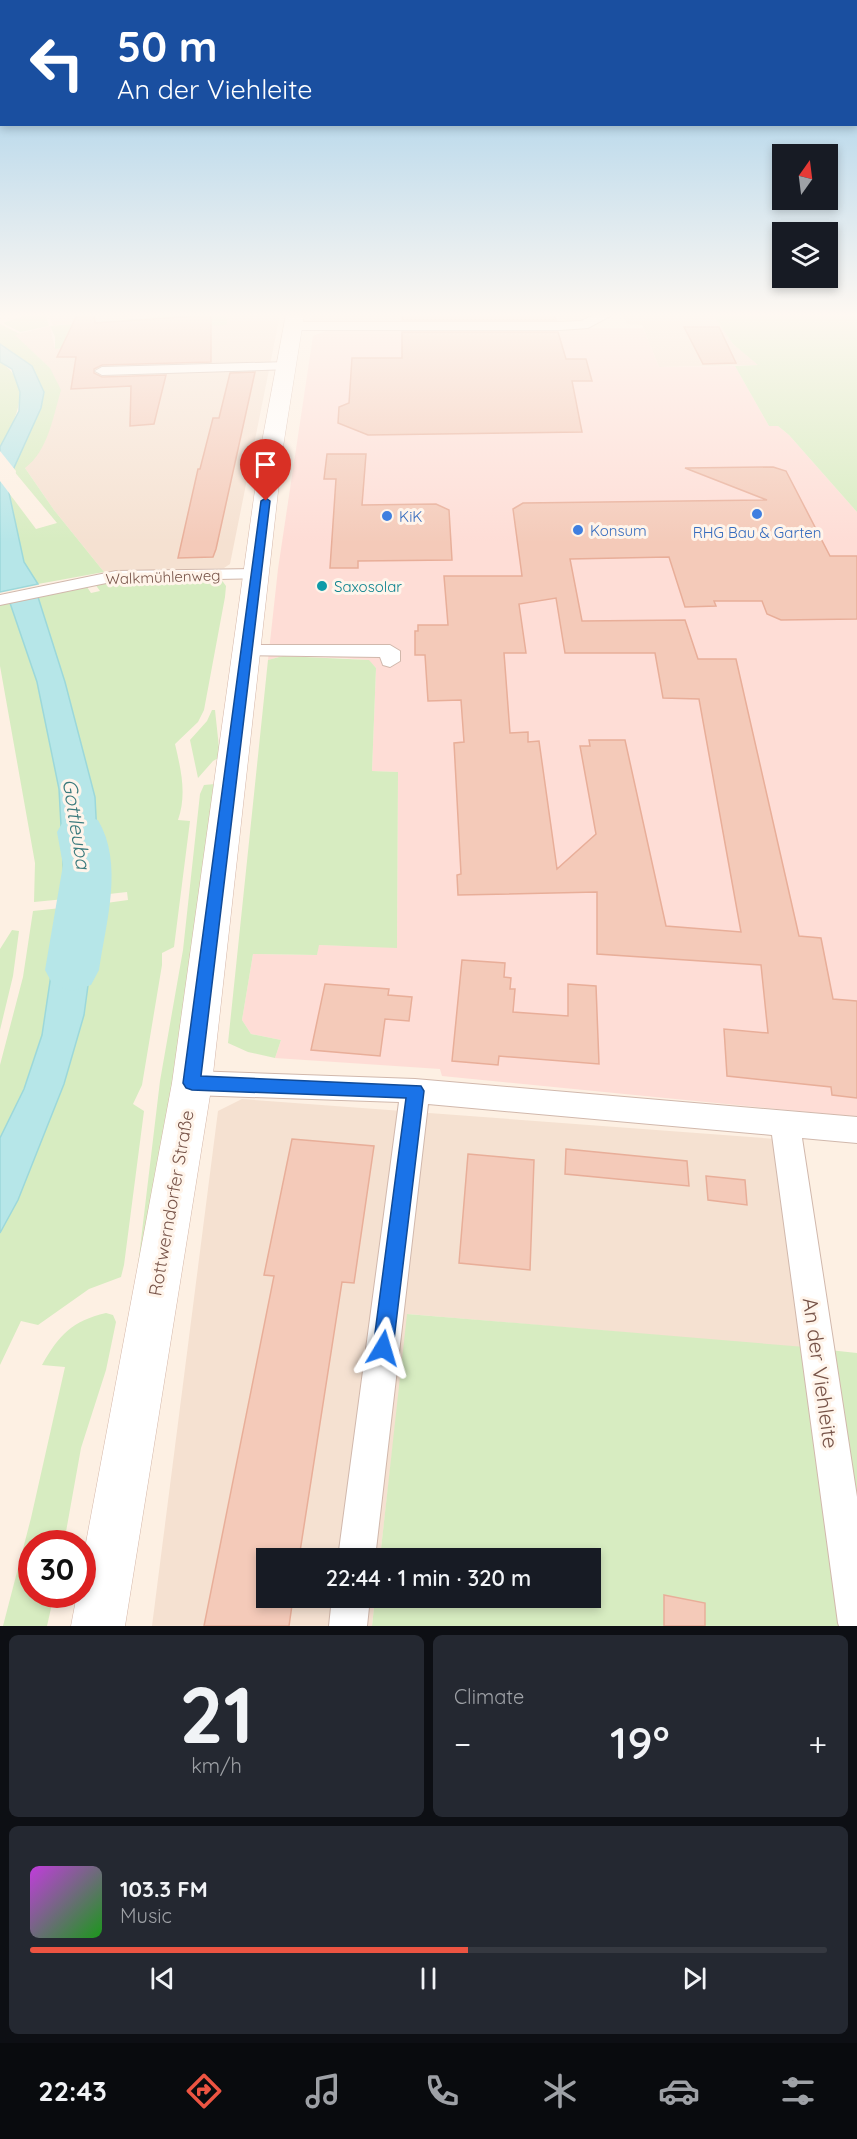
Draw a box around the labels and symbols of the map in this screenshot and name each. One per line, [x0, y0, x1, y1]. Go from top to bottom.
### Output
north arrow [772, 144, 838, 210]
pin [240, 439, 291, 501]
place label: KiK [399, 507, 422, 526]
marker: RHG Bau & Garten [750, 507, 764, 521]
marker: KiK [380, 509, 394, 523]
place label: Konsum [590, 521, 647, 540]
marker: Konsum [571, 523, 585, 537]
place label: RHG Bau & Garten [693, 523, 821, 542]
street label: Walkmühlenweg [105, 565, 221, 589]
place label: Saxosolar [334, 577, 402, 596]
marker: Saxosolar [315, 579, 329, 593]
water label: Gottleuba [58, 777, 97, 873]
street label: Rottwerndorfer Straße [143, 1108, 199, 1298]
street label: An der Viehleite [798, 1296, 844, 1450]
position arrow [351, 1316, 415, 1380]
speed limit sign: 30 [18, 1530, 96, 1608]

